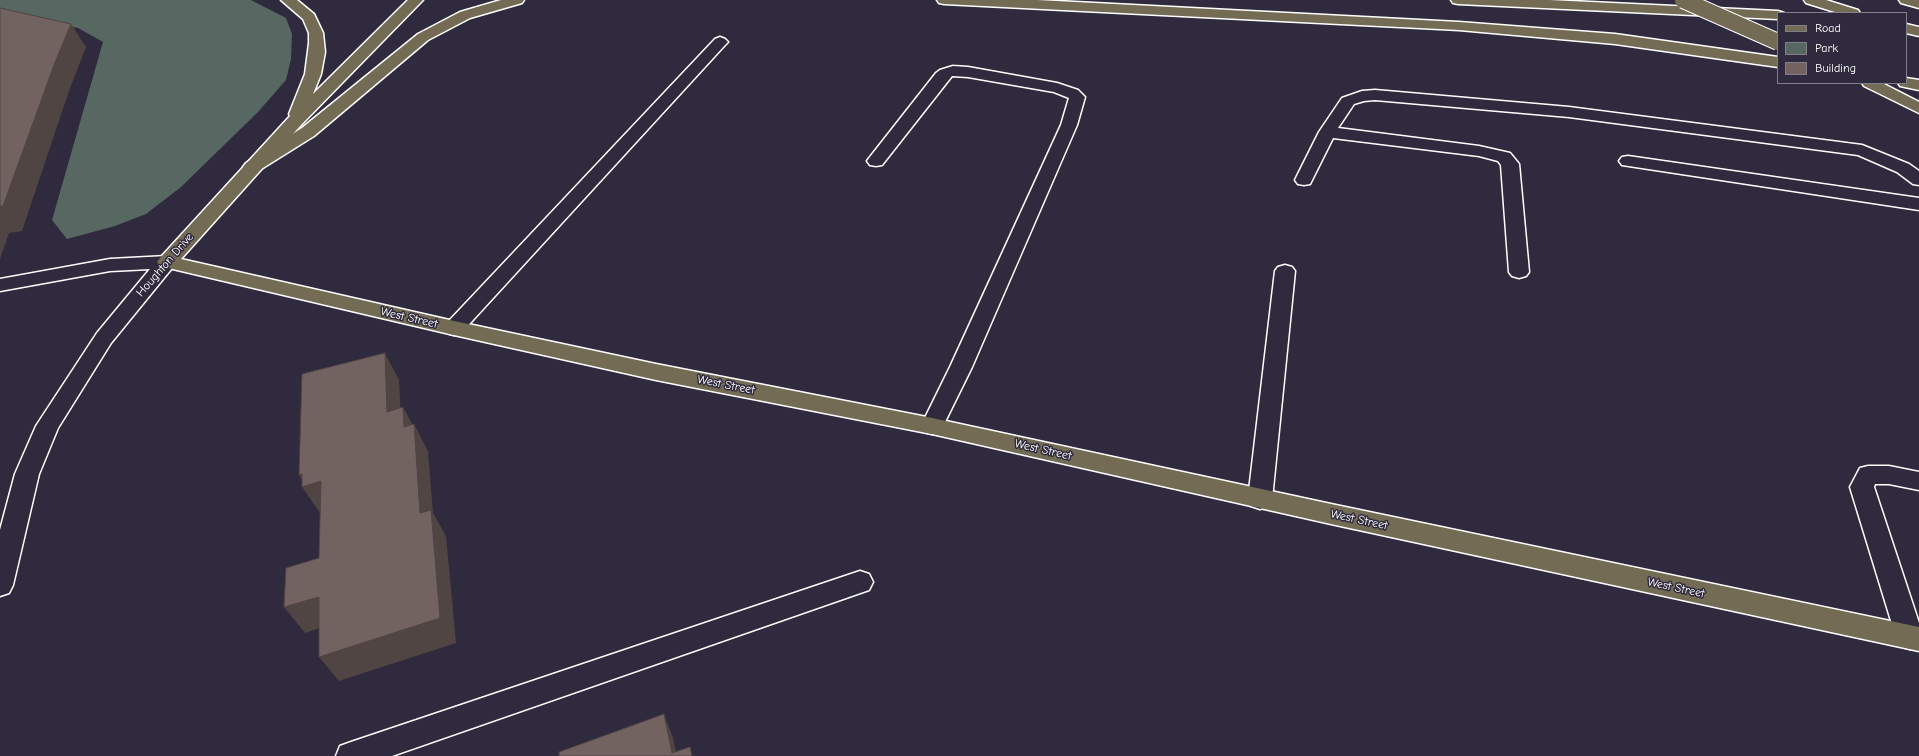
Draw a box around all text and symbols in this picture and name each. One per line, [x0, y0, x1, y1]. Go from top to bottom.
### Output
legend [1777, 12, 1907, 84]
text: Road [1815, 21, 1841, 35]
text: Park [1815, 41, 1838, 55]
text: Building [1815, 61, 1856, 75]
street label: Houghton Drive [133, 230, 197, 300]
street label: West Street [379, 304, 439, 332]
street label: West Street [696, 372, 756, 398]
street label: West Street [1013, 436, 1073, 464]
street label: West Street [1329, 507, 1389, 533]
street label: West Street [1646, 575, 1706, 601]

